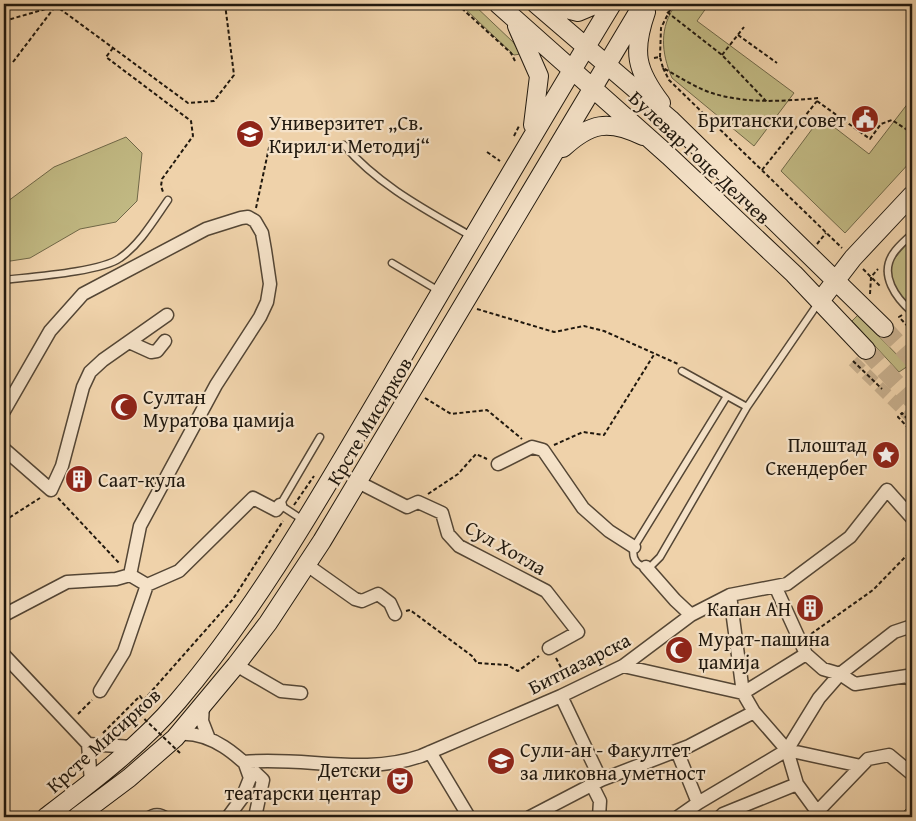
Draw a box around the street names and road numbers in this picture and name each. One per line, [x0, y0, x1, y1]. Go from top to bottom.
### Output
street label: Булевар Гоце Делчев [623, 83, 777, 231]
street label: Крсте Мисирков [319, 351, 419, 491]
street label: Сул Хотла [460, 512, 552, 582]
street label: Битпазарска [523, 625, 636, 701]
street label: Крсте Мисирков [39, 681, 167, 799]

